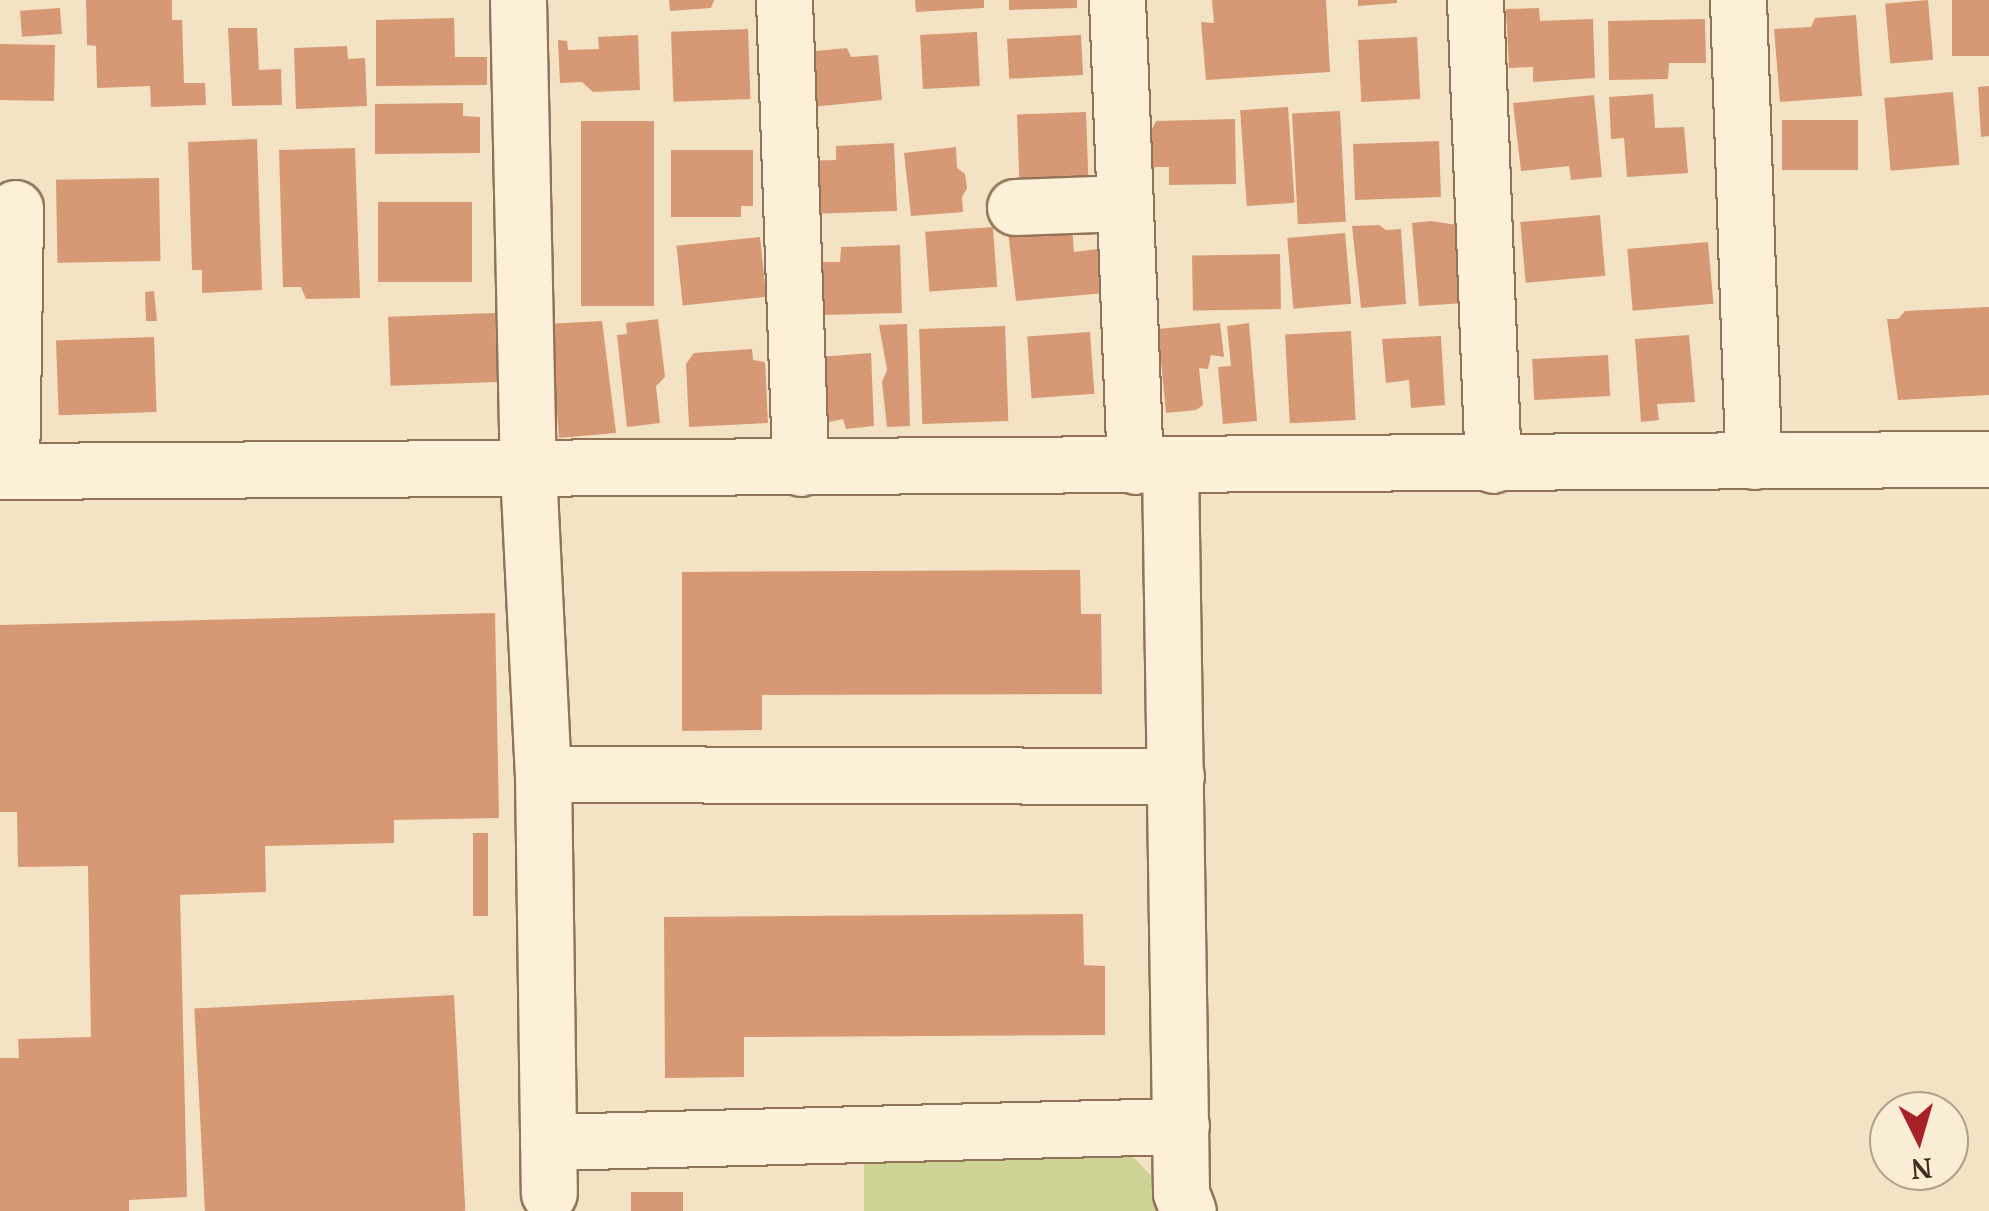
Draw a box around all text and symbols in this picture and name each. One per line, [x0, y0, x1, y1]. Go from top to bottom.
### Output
north arrow [1869, 1091, 1969, 1191]
text: N [1909, 1150, 1934, 1189]

